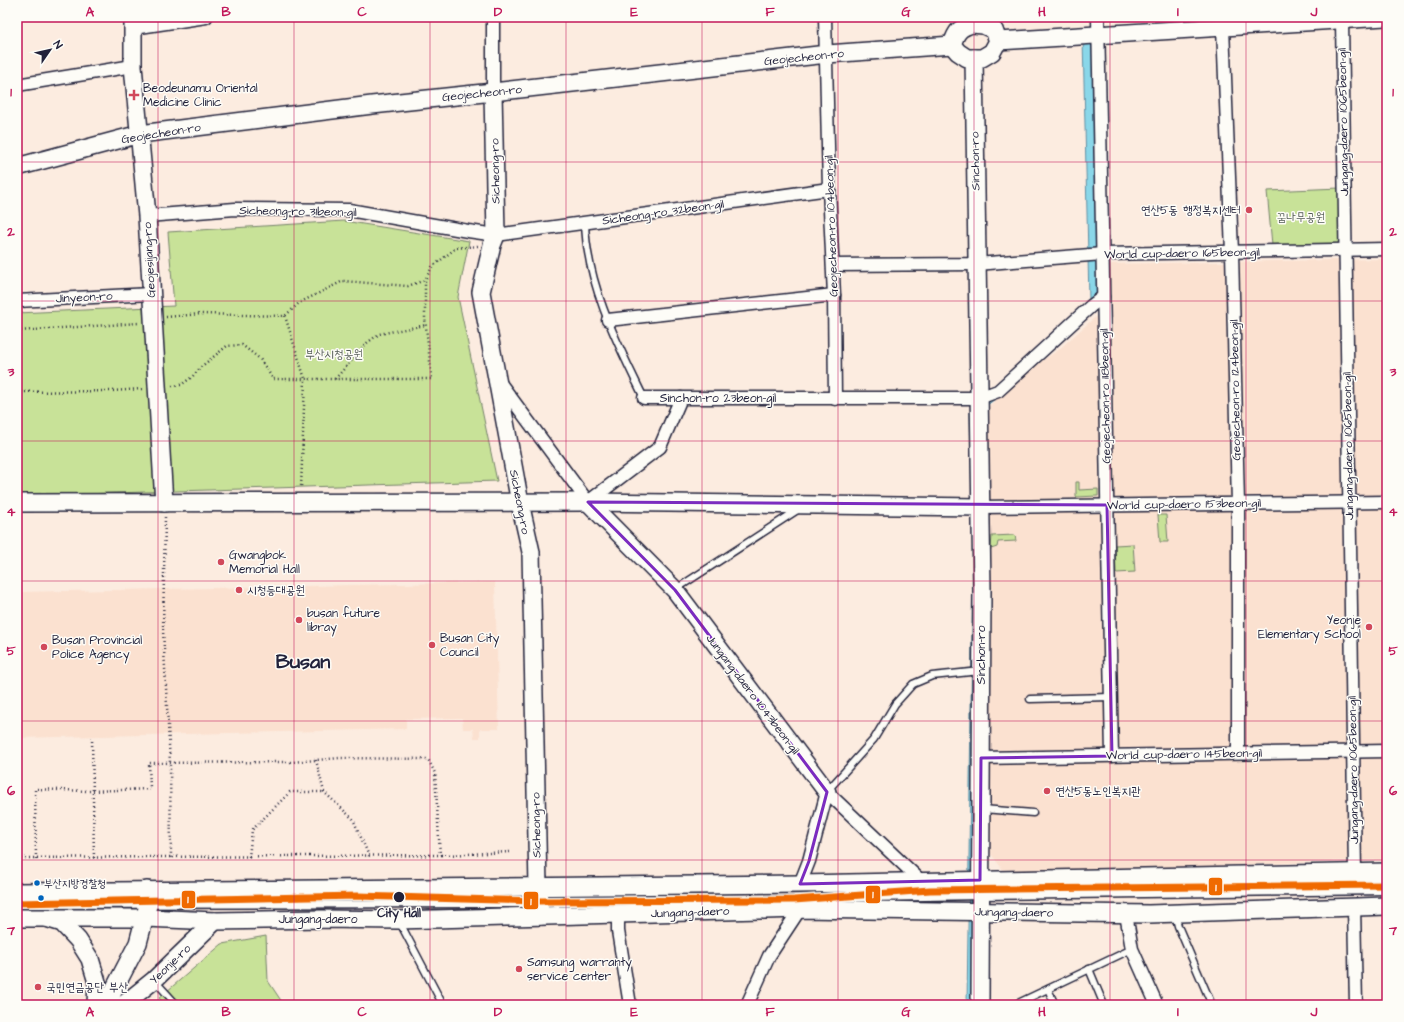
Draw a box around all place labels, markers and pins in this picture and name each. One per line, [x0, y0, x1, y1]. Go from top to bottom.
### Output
place label: Beodeunamu Oriental Medicine Clinic [143, 80, 258, 111]
marker: Beodeunamu Oriental Medicine Clinic [128, 89, 140, 101]
place label: 연산5동 행정복지센터 [1141, 202, 1241, 219]
marker: 연산5동 행정복지센터 [1244, 205, 1254, 215]
place label: Gwangbok Memorial Hall [229, 547, 300, 578]
marker: Gwangbok Memorial Hall [216, 557, 226, 567]
place label: 시청등대공원 [247, 582, 305, 599]
marker: 시청등대공원 [234, 585, 244, 595]
place label: busan future libray [307, 605, 381, 637]
place label: Yeonje Elementary School [1258, 612, 1362, 644]
marker: busan future libray [294, 615, 304, 625]
marker: Yeonje Elementary School [1364, 622, 1374, 632]
place label: Busan City Council [440, 630, 500, 661]
place label: Busan Provincial Police Agency [52, 632, 142, 664]
marker: Busan City Council [427, 640, 437, 650]
marker: Busan Provincial Police Agency [39, 642, 49, 652]
place label: 연산5동노인복지관 [1055, 783, 1141, 800]
marker: 연산5동노인복지관 [1042, 786, 1052, 796]
place label: 부산지방경찰청 [44, 876, 106, 891]
marker: 부산지방경찰청 [32, 878, 42, 888]
marker: City Hall [392, 890, 406, 904]
unlabelled marker [36, 893, 46, 903]
place label: City Hall [377, 905, 421, 923]
place label: Samsung warranty service center [527, 954, 632, 985]
marker: Samsung warranty service center [514, 964, 524, 974]
place label: 국민연금공단 부산 [46, 979, 128, 996]
marker: 국민연금공단 부산 [33, 982, 43, 992]

